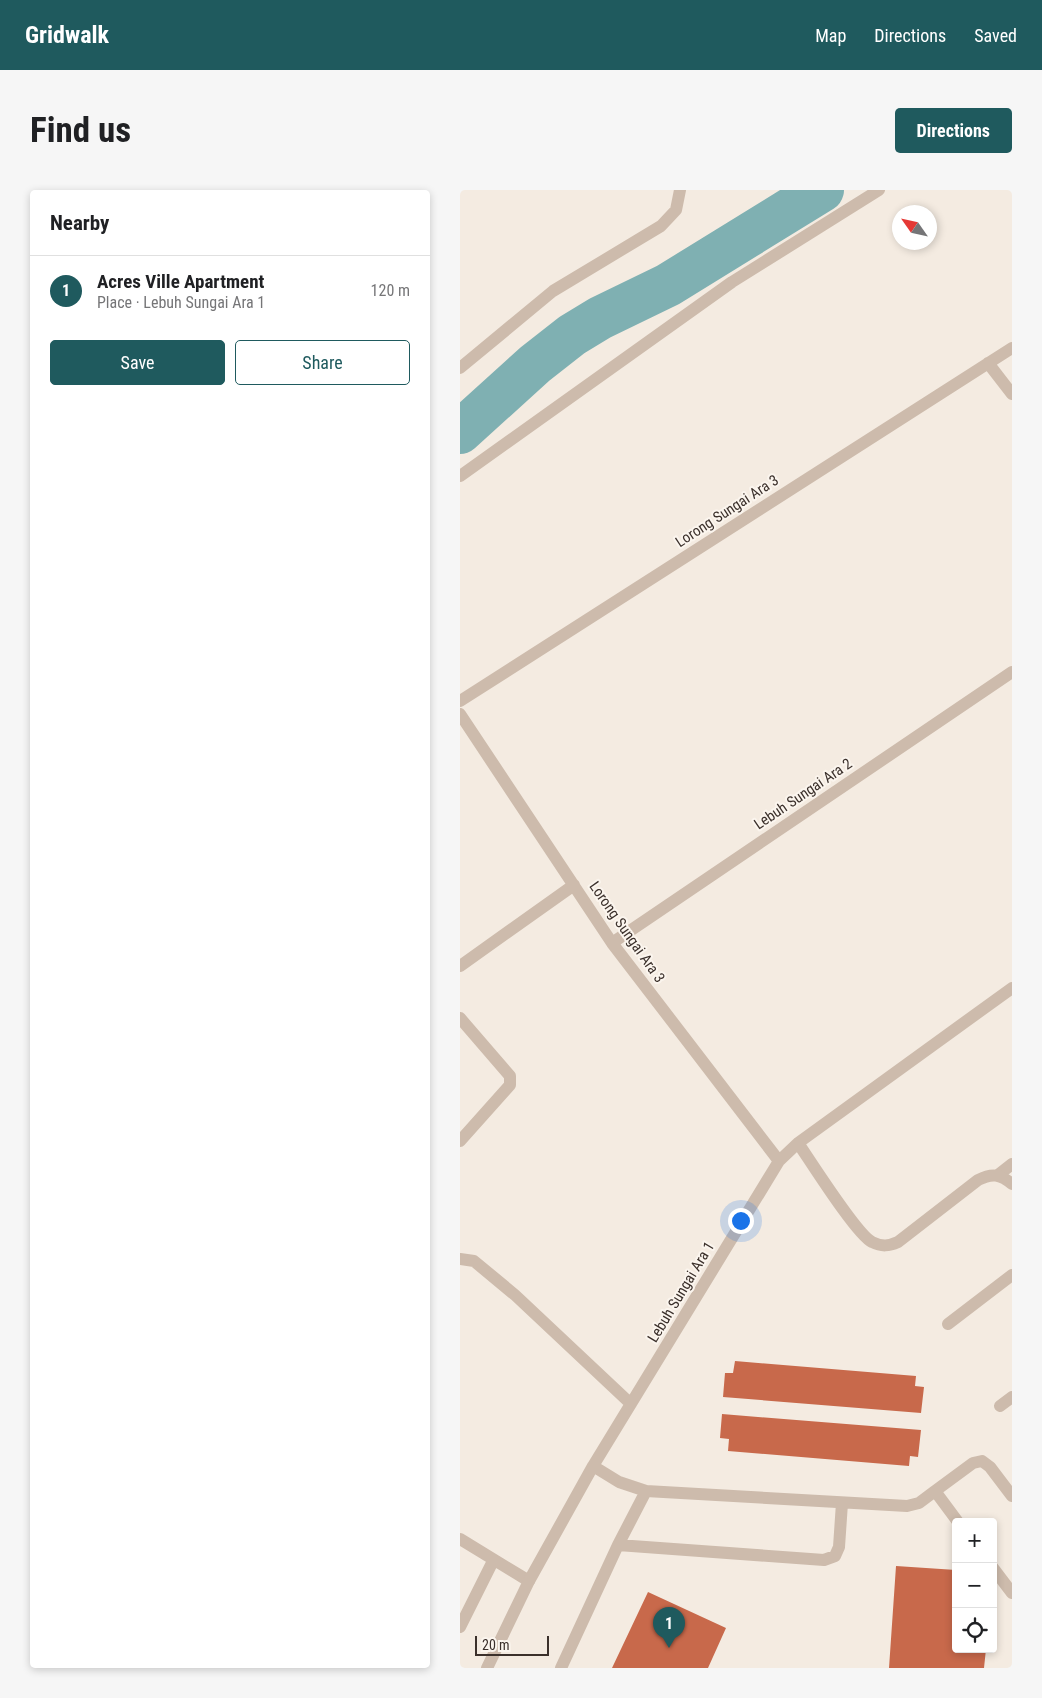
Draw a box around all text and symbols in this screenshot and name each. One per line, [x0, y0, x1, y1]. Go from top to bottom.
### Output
text: Gridwalk [25, 21, 109, 49]
text: Map [815, 25, 846, 46]
text: Directions [874, 25, 946, 46]
text: Saved [974, 25, 1017, 46]
button: Directions [895, 108, 1012, 153]
text: Find us [30, 110, 131, 151]
north arrow [892, 205, 937, 250]
text: Nearby [50, 211, 109, 235]
text: Acres Ville Apartment [97, 270, 264, 293]
text: 1 [62, 281, 70, 300]
text: 120 m [371, 281, 410, 300]
text: Place · Lebuh Sungai Ara 1 [97, 293, 265, 312]
button: Save [50, 340, 225, 385]
button: Share [235, 340, 410, 385]
street label: Lorong Sungai Ara 3 [672, 471, 782, 551]
street label: Lebuh Sungai Ara 2 [751, 755, 855, 833]
street label: Lorong Sungai Ara 3 [585, 878, 669, 986]
your location [728, 1208, 754, 1234]
street label: Lebuh Sungai Ara 1 [644, 1238, 718, 1346]
map controls [952, 1518, 997, 1653]
button: + [952, 1518, 997, 1563]
button: − [952, 1563, 997, 1608]
pin: 1 [653, 1607, 685, 1648]
button: locate [952, 1608, 997, 1653]
scale bar [475, 1633, 549, 1656]
text: 20 m [482, 1637, 510, 1653]

